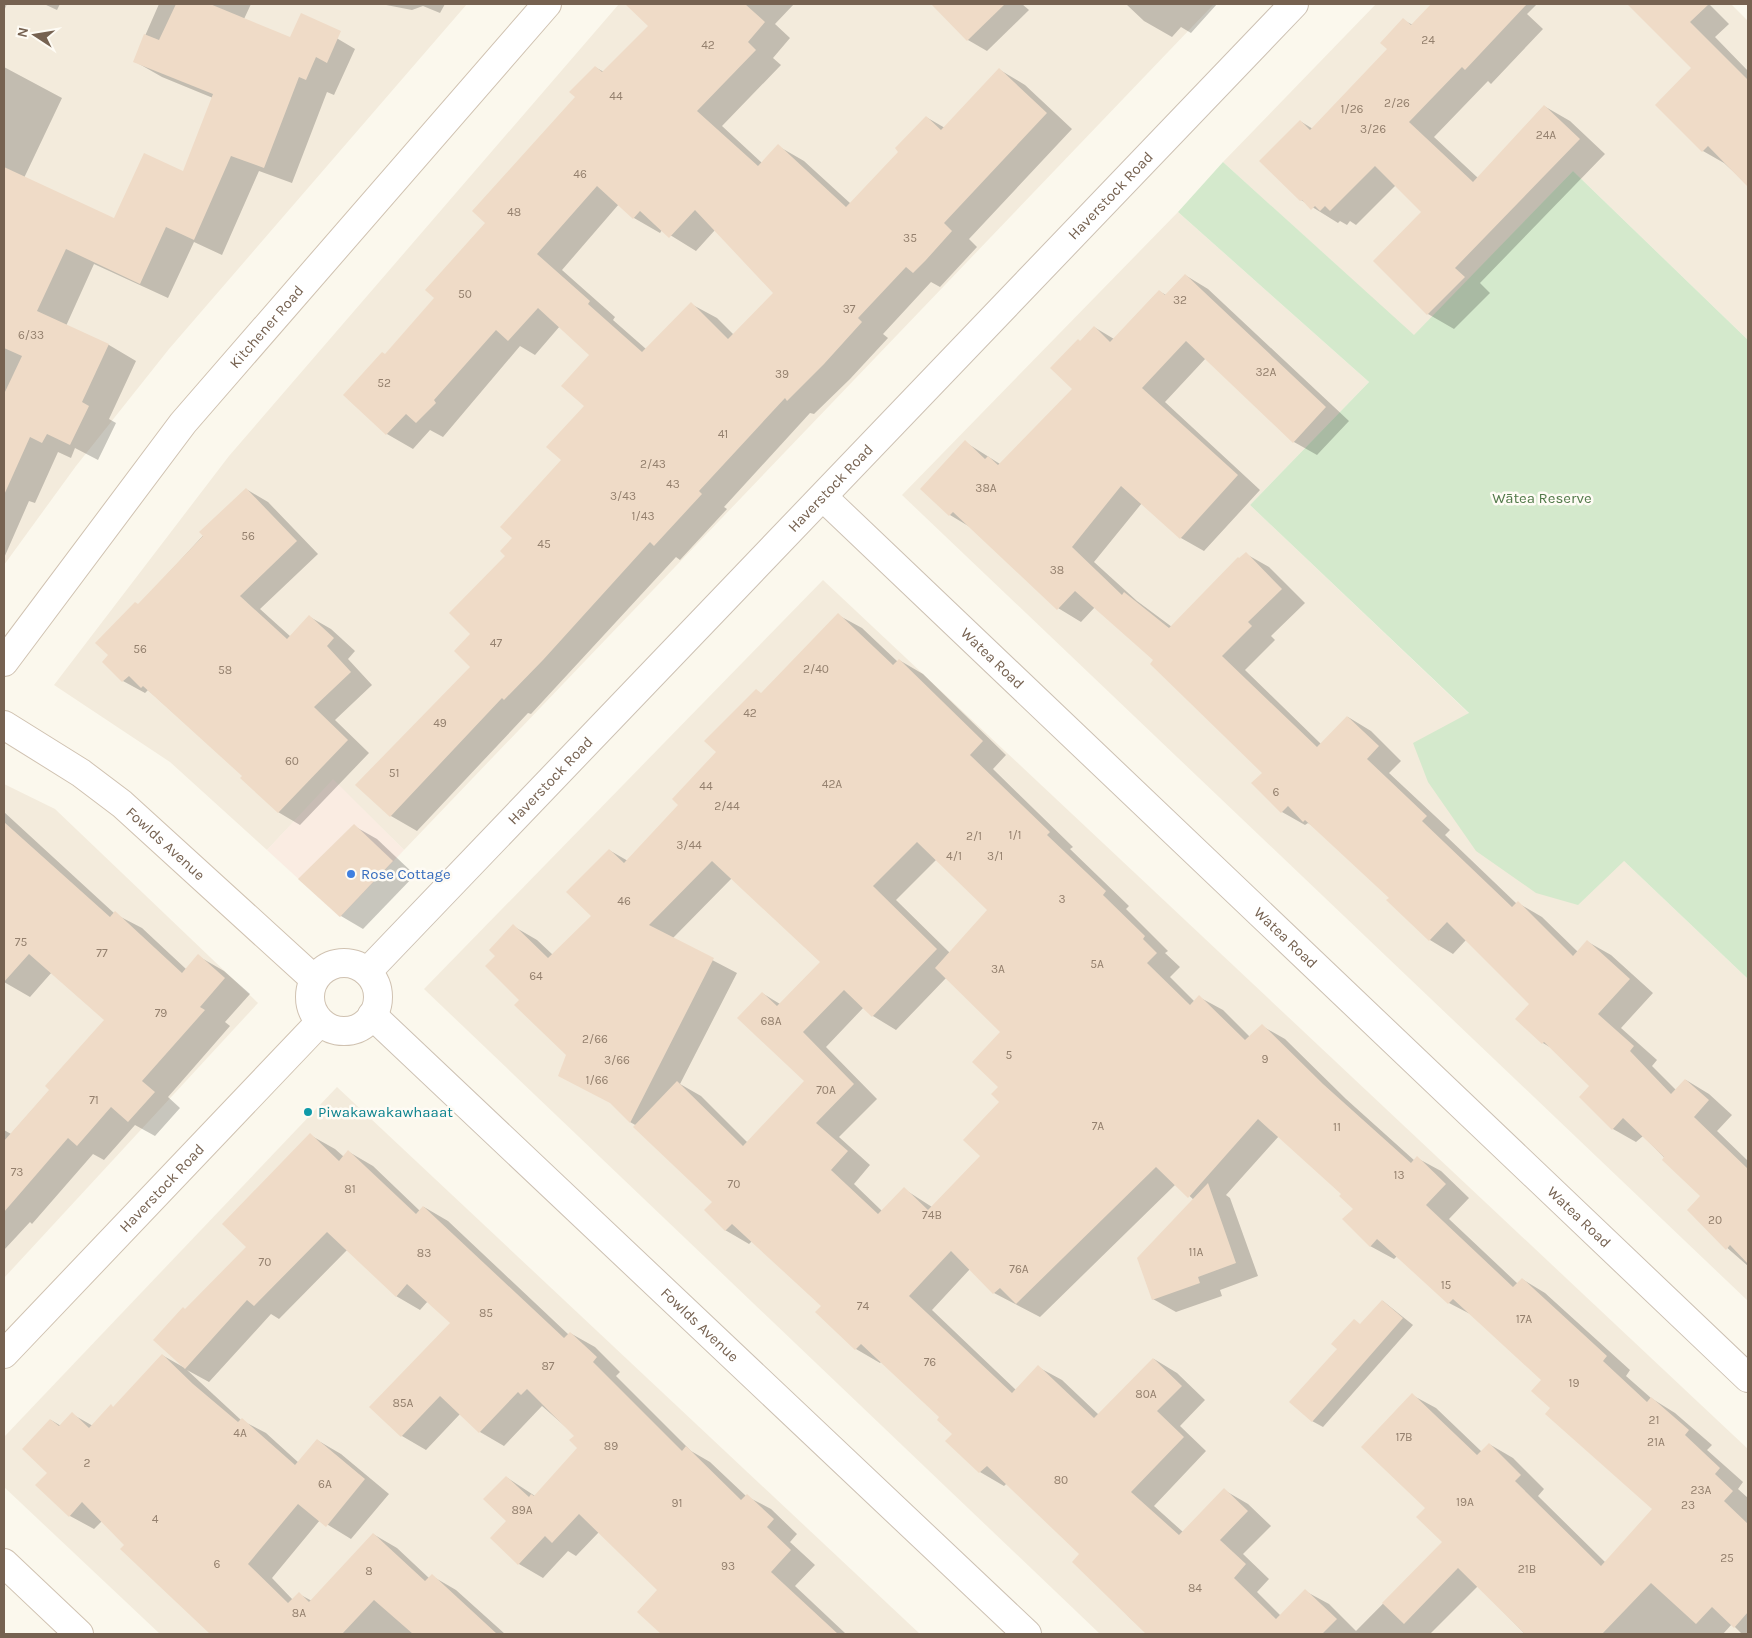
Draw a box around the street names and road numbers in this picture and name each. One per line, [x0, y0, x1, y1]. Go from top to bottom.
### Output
street label: Haverstock Road [1064, 148, 1157, 243]
street label: Kitchener Road [226, 282, 307, 372]
street label: Haverstock Road [784, 440, 877, 536]
street label: Watea Road [957, 624, 1028, 693]
street label: Haverstock Road [504, 733, 597, 828]
street label: Fowlds Avenue [122, 803, 209, 884]
street label: Watea Road [1250, 903, 1321, 972]
street label: Haverstock Road [116, 1140, 208, 1236]
street label: Watea Road [1543, 1183, 1614, 1251]
street label: Fowlds Avenue [657, 1284, 742, 1366]

